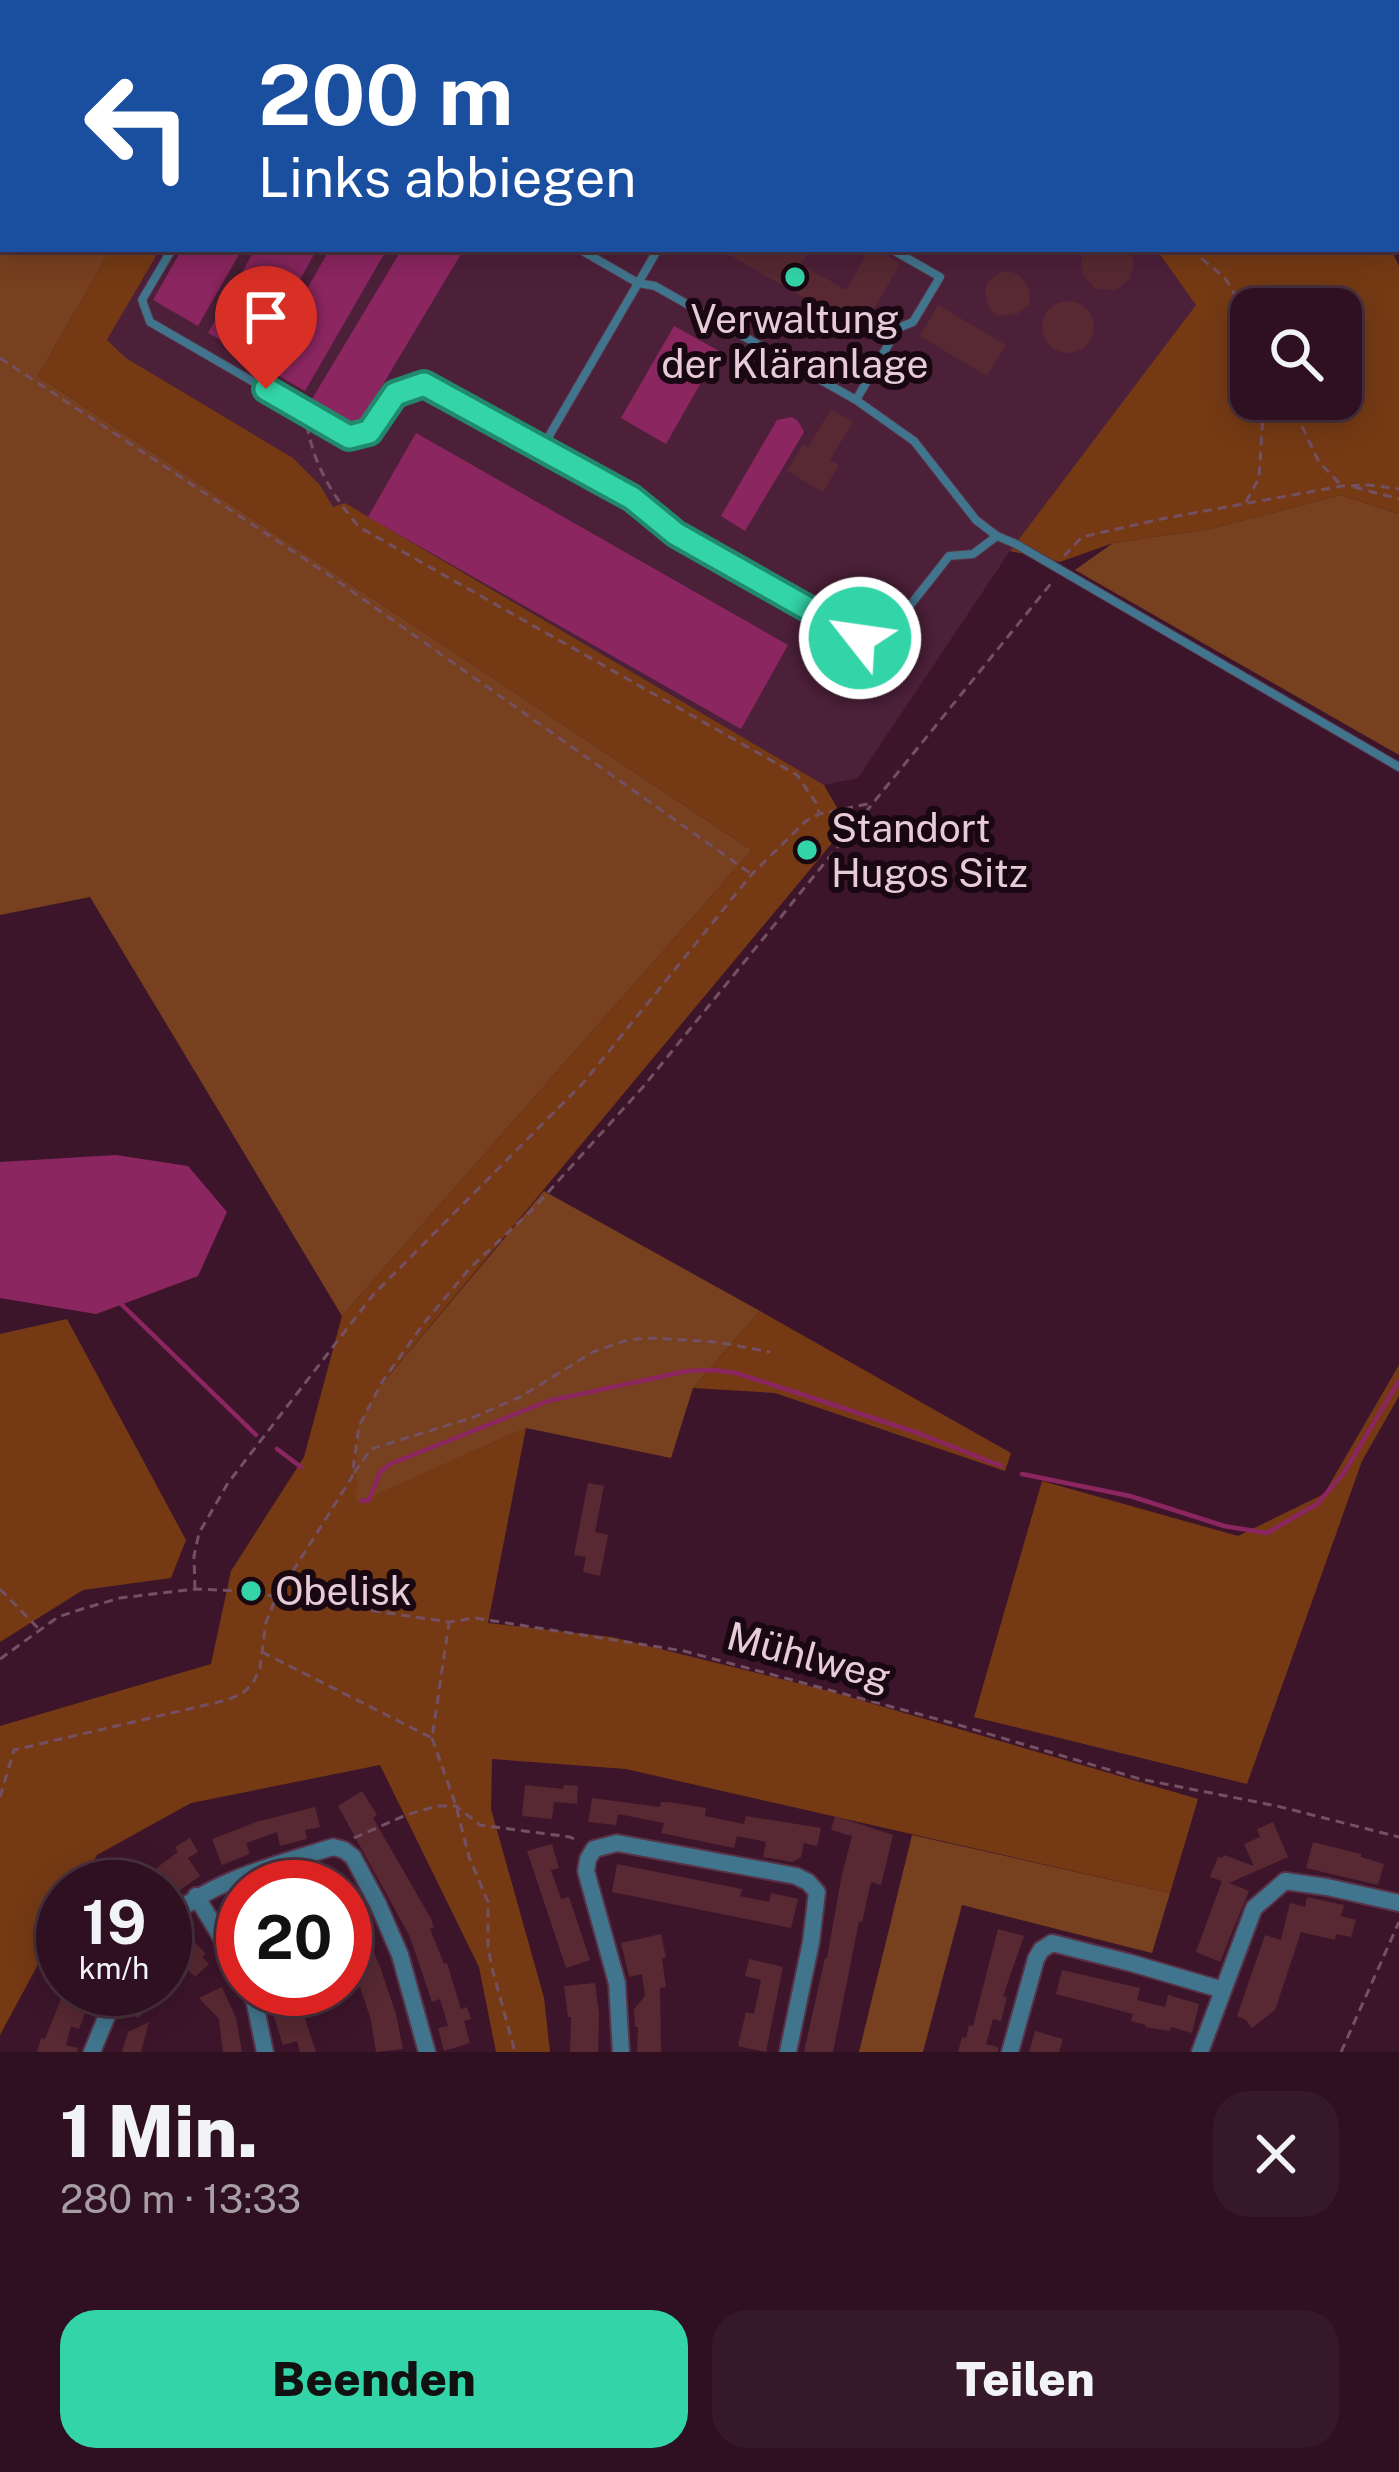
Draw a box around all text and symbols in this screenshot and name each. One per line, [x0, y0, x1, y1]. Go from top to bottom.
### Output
text: 200 m [258, 45, 514, 144]
icon: left [60, 48, 216, 204]
text: Links abbiegen [258, 146, 637, 209]
marker: Verwaltung der Kläranlage [782, 264, 808, 290]
pin [215, 266, 317, 389]
icon: arrive [233, 284, 299, 350]
map controls [1230, 288, 1362, 420]
button: search [1230, 288, 1362, 420]
place label: Verwaltung der Kläranlage [661, 296, 929, 387]
position arrow [797, 575, 923, 701]
place label: Standort Hugos Sitz [831, 805, 1028, 896]
marker: Standort Hugos Sitz [794, 837, 820, 863]
place label: Obelisk [275, 1568, 412, 1614]
marker: Obelisk [238, 1578, 264, 1604]
street label: Mühlweg [722, 1612, 896, 1700]
speed limit sign: 20 [216, 1860, 372, 2016]
text: 19 [81, 1887, 147, 1958]
text: km/h [79, 1950, 149, 1986]
text: 1 Min. [60, 2089, 258, 2173]
button: close [1213, 2091, 1339, 2217]
text: 280 m · 13:33 [60, 2176, 301, 2222]
button: Beenden [60, 2310, 688, 2448]
button: Teilen [712, 2310, 1339, 2448]

